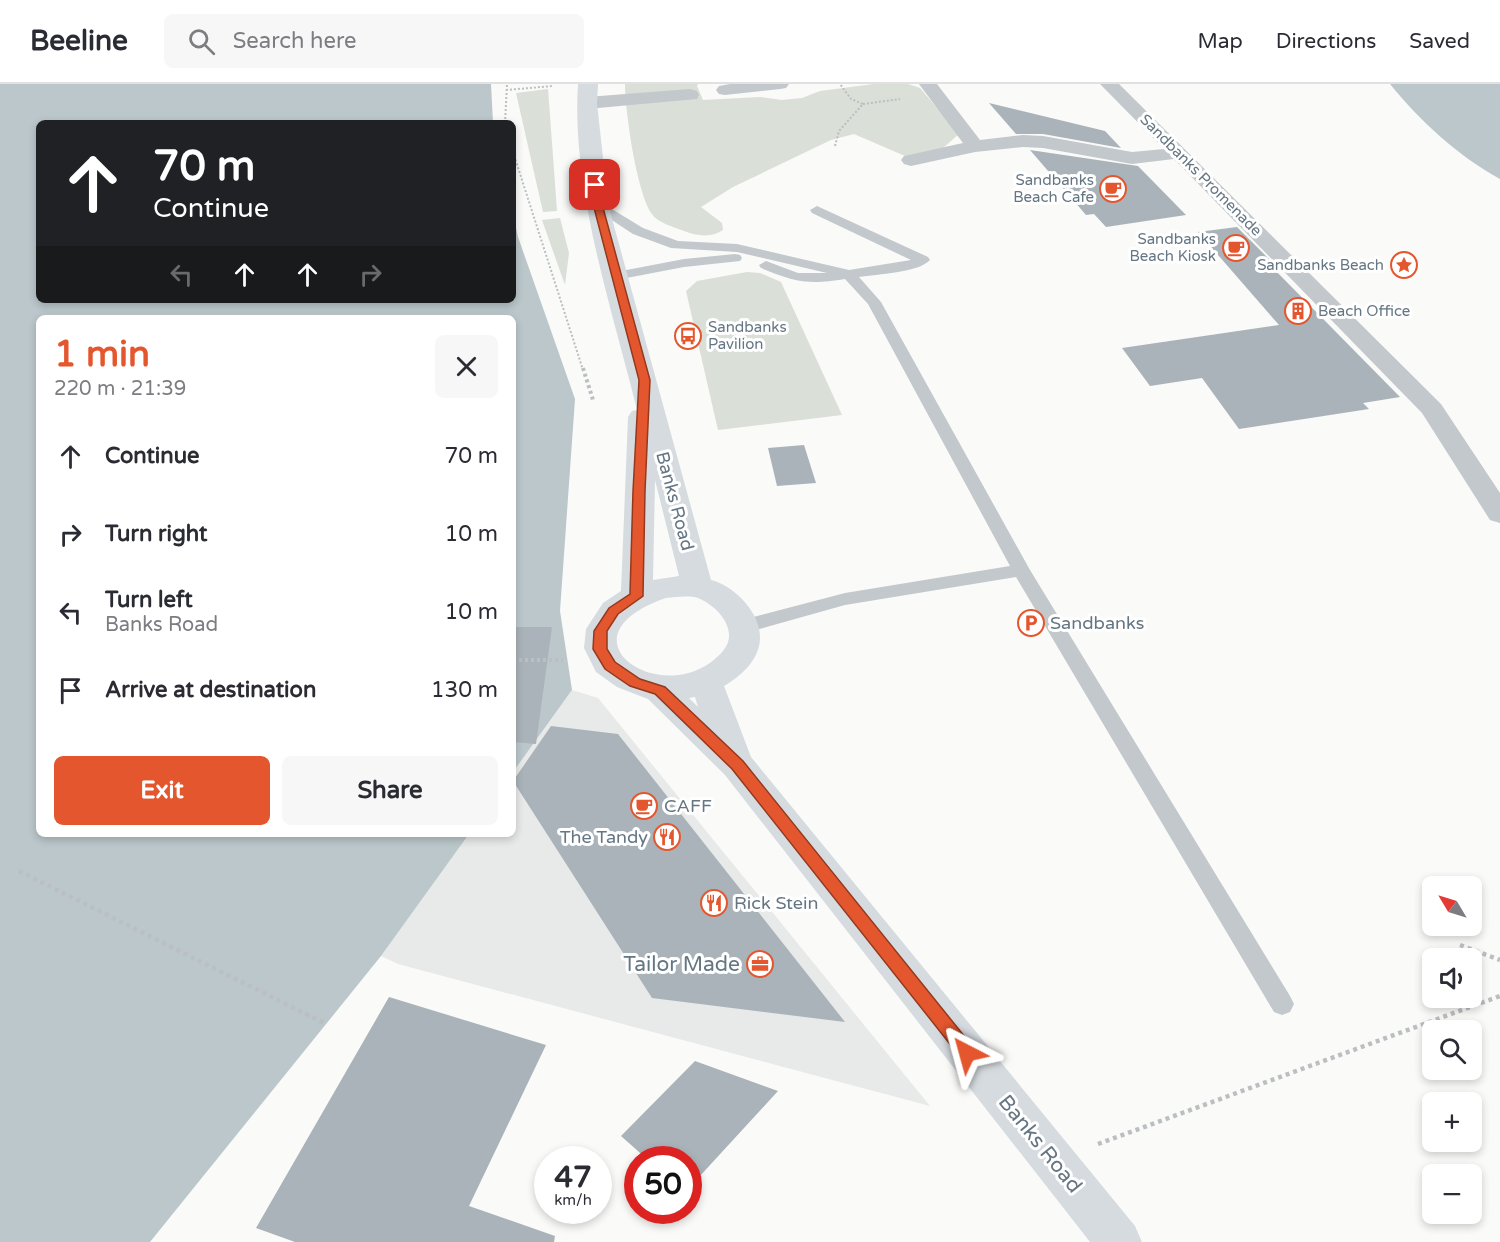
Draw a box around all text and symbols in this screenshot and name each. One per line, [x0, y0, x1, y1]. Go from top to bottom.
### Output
search box [164, 14, 584, 68]
text: Beeline [30, 24, 128, 58]
icon: search [185, 25, 218, 58]
text: Search here [233, 28, 357, 54]
text: Map [1197, 29, 1243, 54]
text: Directions [1276, 29, 1376, 54]
text: Saved [1409, 29, 1470, 54]
street label: Sandbanks Promenade [1136, 110, 1266, 240]
text: 70 m [153, 141, 255, 192]
icon: ahead [54, 144, 132, 222]
pin [569, 159, 620, 210]
icon: arrive [578, 168, 611, 201]
place label: Sandbanks Beach Cafe [1013, 171, 1094, 206]
cafe icon: Sandbanks Beach Cafe [1098, 174, 1128, 204]
text: Continue [153, 192, 269, 225]
place label: Sandbanks Beach Kiosk [1129, 230, 1216, 265]
cafe icon: Sandbanks Beach Kiosk [1221, 233, 1251, 263]
place icon: Sandbanks Beach [1389, 250, 1419, 280]
place label: Sandbanks Beach [1257, 256, 1384, 274]
icon: left [165, 258, 198, 291]
icon: ahead [228, 258, 261, 291]
icon: ahead [291, 258, 324, 291]
icon: right [354, 258, 387, 291]
building icon: Beach Office [1283, 296, 1313, 326]
place label: Beach Office [1318, 302, 1410, 320]
place label: Sandbanks Pavilion [708, 318, 787, 353]
bus stop icon: Sandbanks Pavilion [673, 321, 703, 351]
text: 1 min [54, 333, 150, 376]
button: close [435, 335, 498, 398]
text: 220 m · 21:39 [54, 377, 186, 401]
icon: ahead [54, 440, 87, 473]
text: Continue [105, 443, 200, 469]
text: 70 m [444, 443, 498, 469]
street label: Banks Road [651, 449, 699, 553]
icon: right [54, 518, 87, 551]
text: Turn right [105, 521, 207, 547]
text: 10 m [444, 521, 498, 547]
text: Turn left [105, 587, 193, 613]
icon: left [54, 596, 87, 629]
text: 10 m [444, 599, 498, 625]
parking icon: Sandbanks [1016, 608, 1046, 638]
place label: Sandbanks [1050, 612, 1144, 634]
text: Banks Road [105, 613, 218, 637]
icon: arrive [54, 674, 87, 707]
text: Arrive at destination [105, 677, 316, 703]
text: 130 m [431, 677, 498, 703]
button: Exit [54, 756, 270, 825]
button: Share [282, 756, 498, 825]
cafe icon: CAFF [629, 791, 659, 821]
place label: CAFF [664, 795, 712, 817]
restaurant icon: The Tandy [652, 822, 682, 852]
place label: The Tandy [560, 826, 648, 848]
north arrow [1422, 876, 1482, 936]
map controls [1422, 876, 1482, 1224]
restaurant icon: Rick Stein [699, 888, 729, 918]
place label: Rick Stein [734, 892, 818, 914]
button: sound [1422, 948, 1482, 1008]
office icon: Tailor Made [745, 949, 775, 979]
place label: Tailor Made [623, 952, 740, 977]
button: search [1422, 1020, 1482, 1080]
position arrow [935, 1021, 999, 1085]
street label: Banks Road [993, 1090, 1087, 1198]
button: + [1422, 1092, 1482, 1152]
speed limit sign: 50 [624, 1146, 702, 1224]
text: 47 [554, 1159, 592, 1196]
button: − [1422, 1164, 1482, 1224]
text: km/h [554, 1191, 592, 1209]

